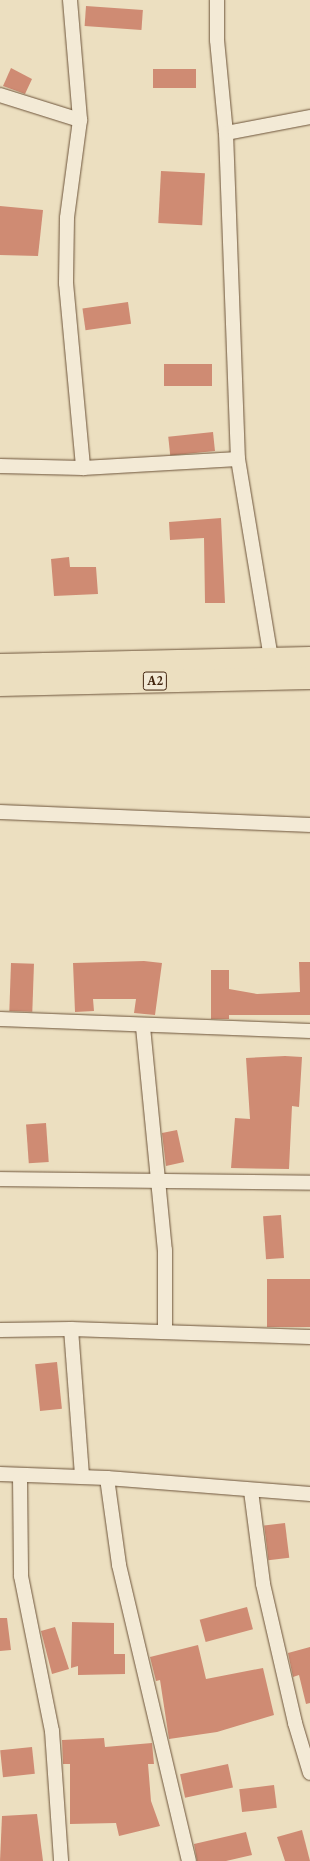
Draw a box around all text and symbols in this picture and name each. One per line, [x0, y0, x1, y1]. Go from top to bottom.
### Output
road number: A2 [142, 670, 168, 692]

